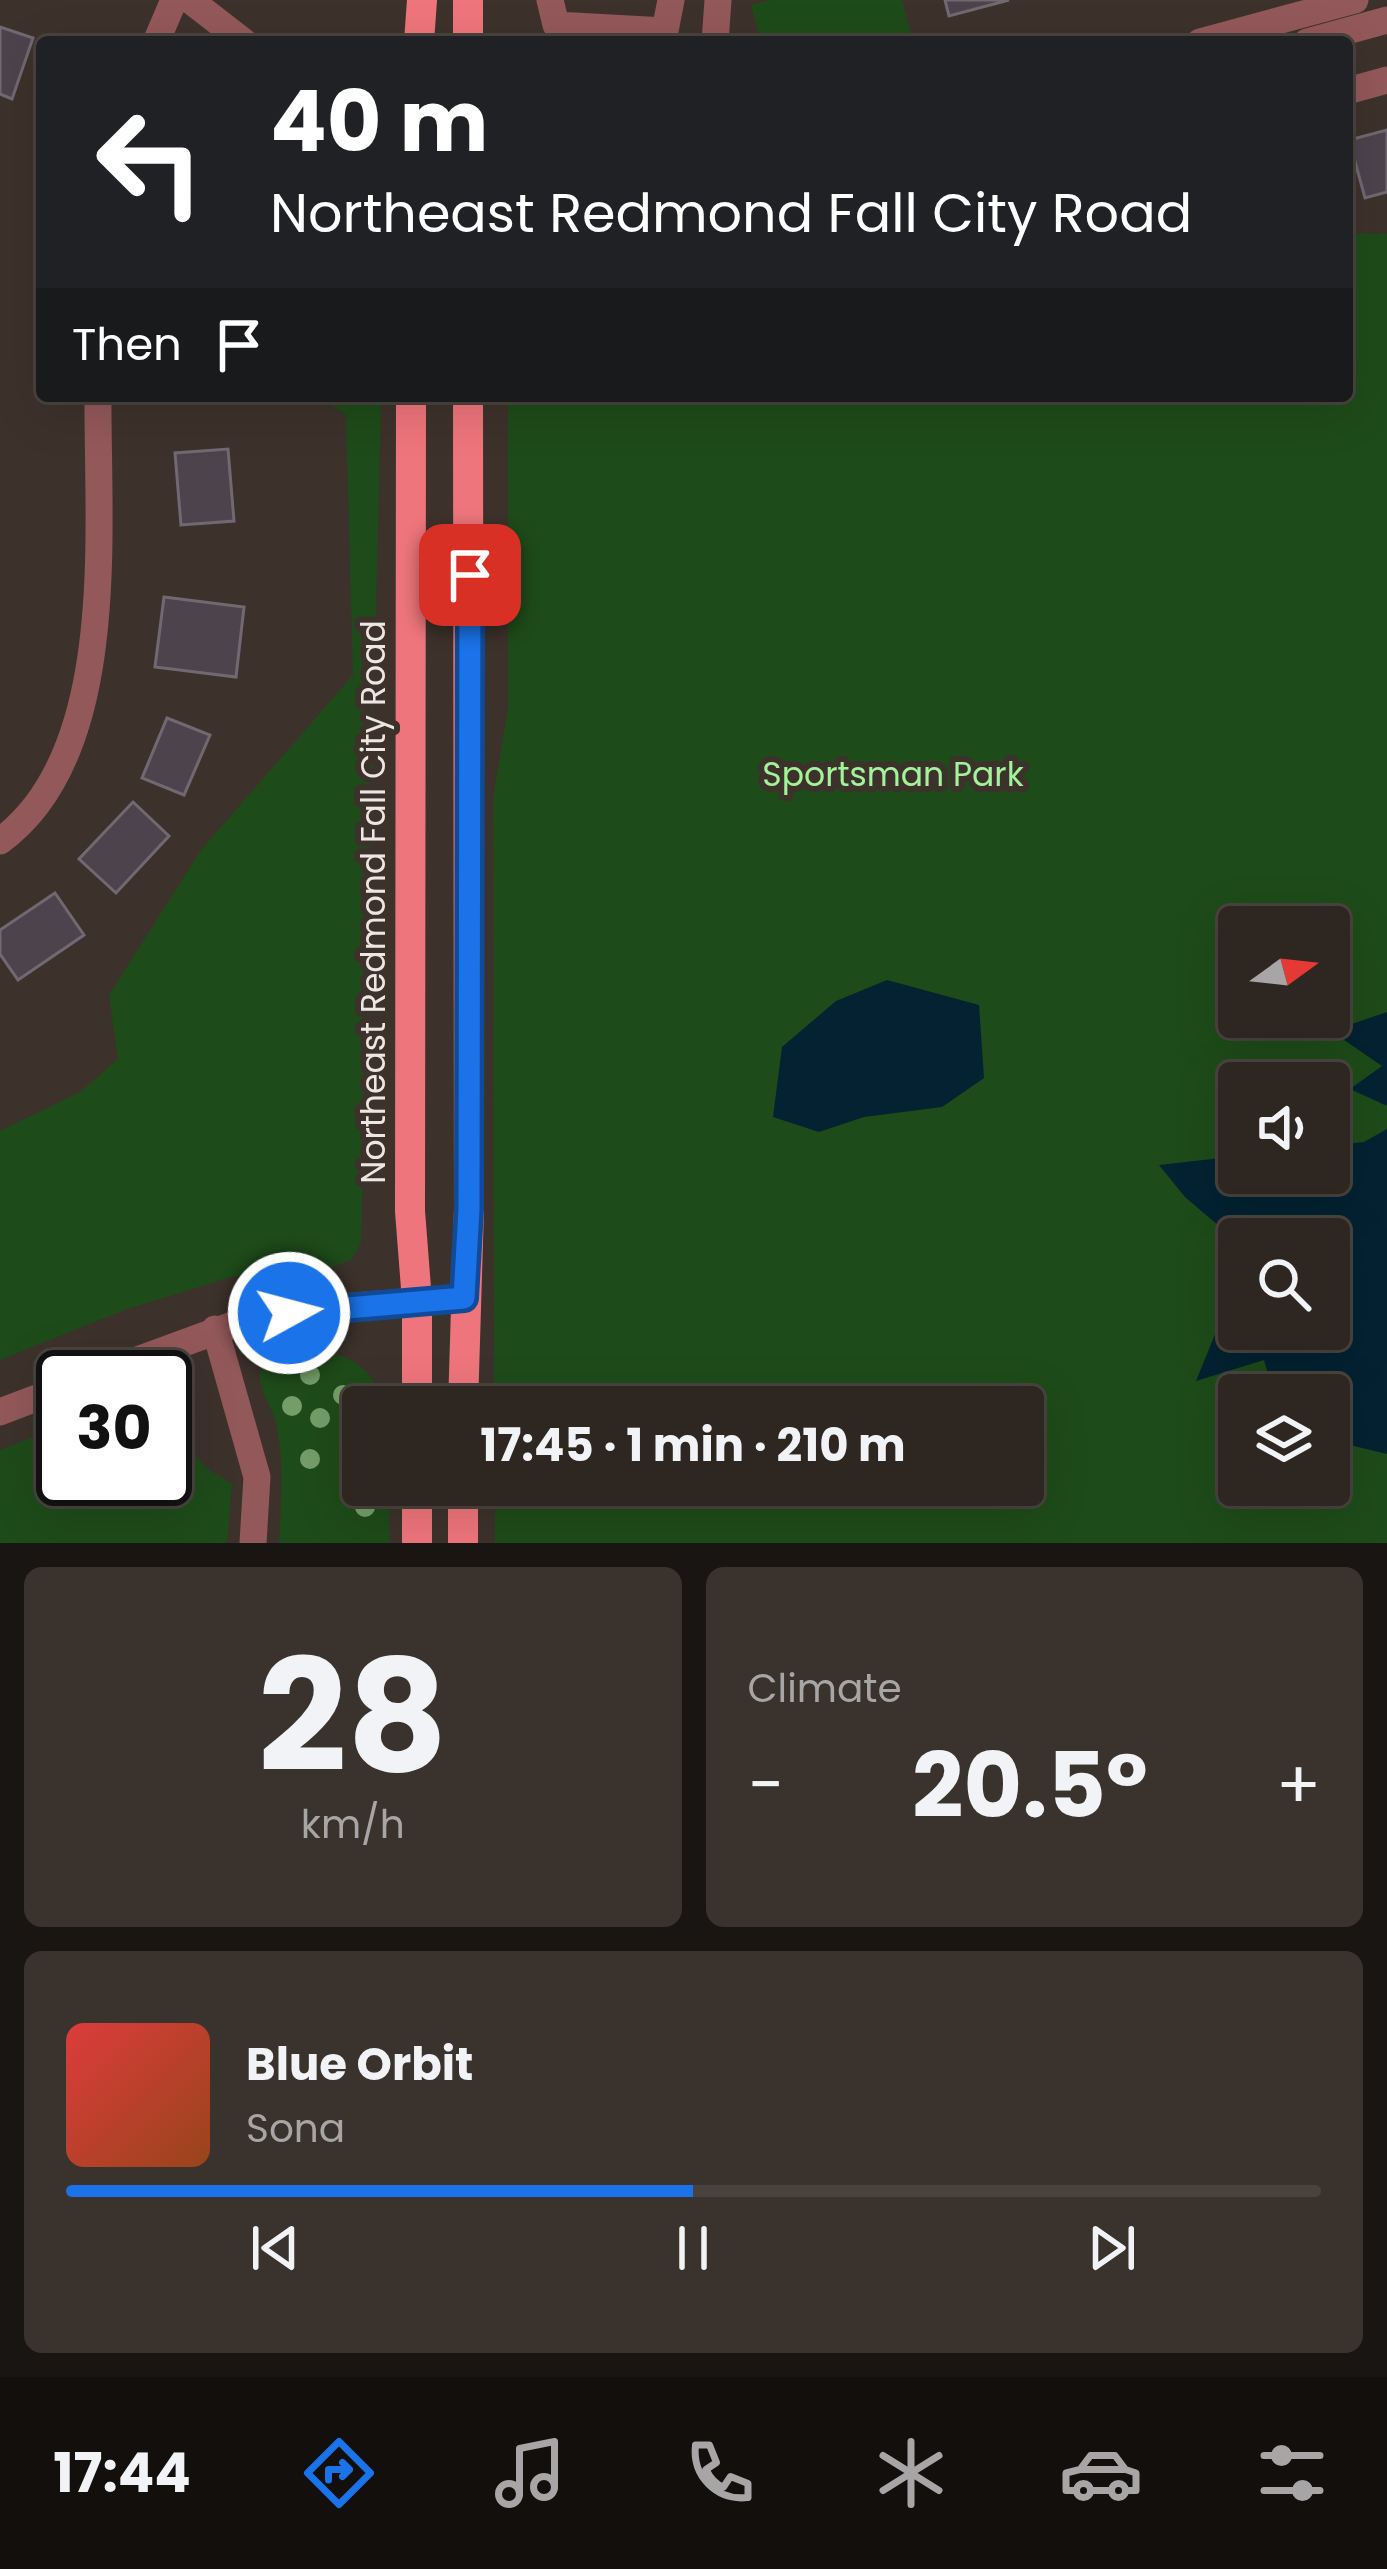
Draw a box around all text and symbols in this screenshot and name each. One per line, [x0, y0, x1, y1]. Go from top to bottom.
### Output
text: 40 m [270, 63, 488, 180]
icon: left [72, 84, 228, 240]
text: Northeast Redmond Fall City Road [270, 175, 1192, 251]
icon: arrive [206, 312, 272, 378]
text: Then [72, 313, 182, 376]
pin [419, 524, 521, 626]
icon: arrive [437, 542, 503, 608]
street label: Northeast Redmond Fall City Road [350, 620, 397, 1184]
park label: Sportsman Park [762, 751, 1024, 798]
north arrow [1218, 906, 1350, 1038]
map controls [1218, 906, 1350, 1506]
button: sound [1218, 1062, 1350, 1194]
button: search [1218, 1218, 1350, 1350]
position arrow [226, 1250, 352, 1376]
speed limit sign: 30 [36, 1350, 192, 1506]
button: layers [1218, 1374, 1350, 1506]
text: 17:45 · 1 min · 210 m [480, 1414, 906, 1477]
text: 28 [258, 1607, 448, 1826]
text: Climate [748, 1661, 902, 1716]
text: 20.5° [912, 1722, 1148, 1849]
text: − [748, 1739, 784, 1831]
text: + [1276, 1739, 1321, 1831]
text: km/h [301, 1797, 405, 1852]
text: Blue Orbit [246, 2033, 473, 2096]
text: Sona [246, 2101, 345, 2156]
icon: previous [242, 2215, 308, 2281]
icon: pause [660, 2215, 726, 2281]
icon: next [1079, 2215, 1145, 2281]
icon: directions [297, 2431, 381, 2515]
icon: music [488, 2431, 572, 2515]
icon: phone [678, 2431, 762, 2515]
icon: climate [869, 2431, 953, 2515]
icon: car [1059, 2431, 1143, 2515]
icon: filters [1250, 2431, 1334, 2515]
text: 17:44 [53, 2435, 191, 2511]

